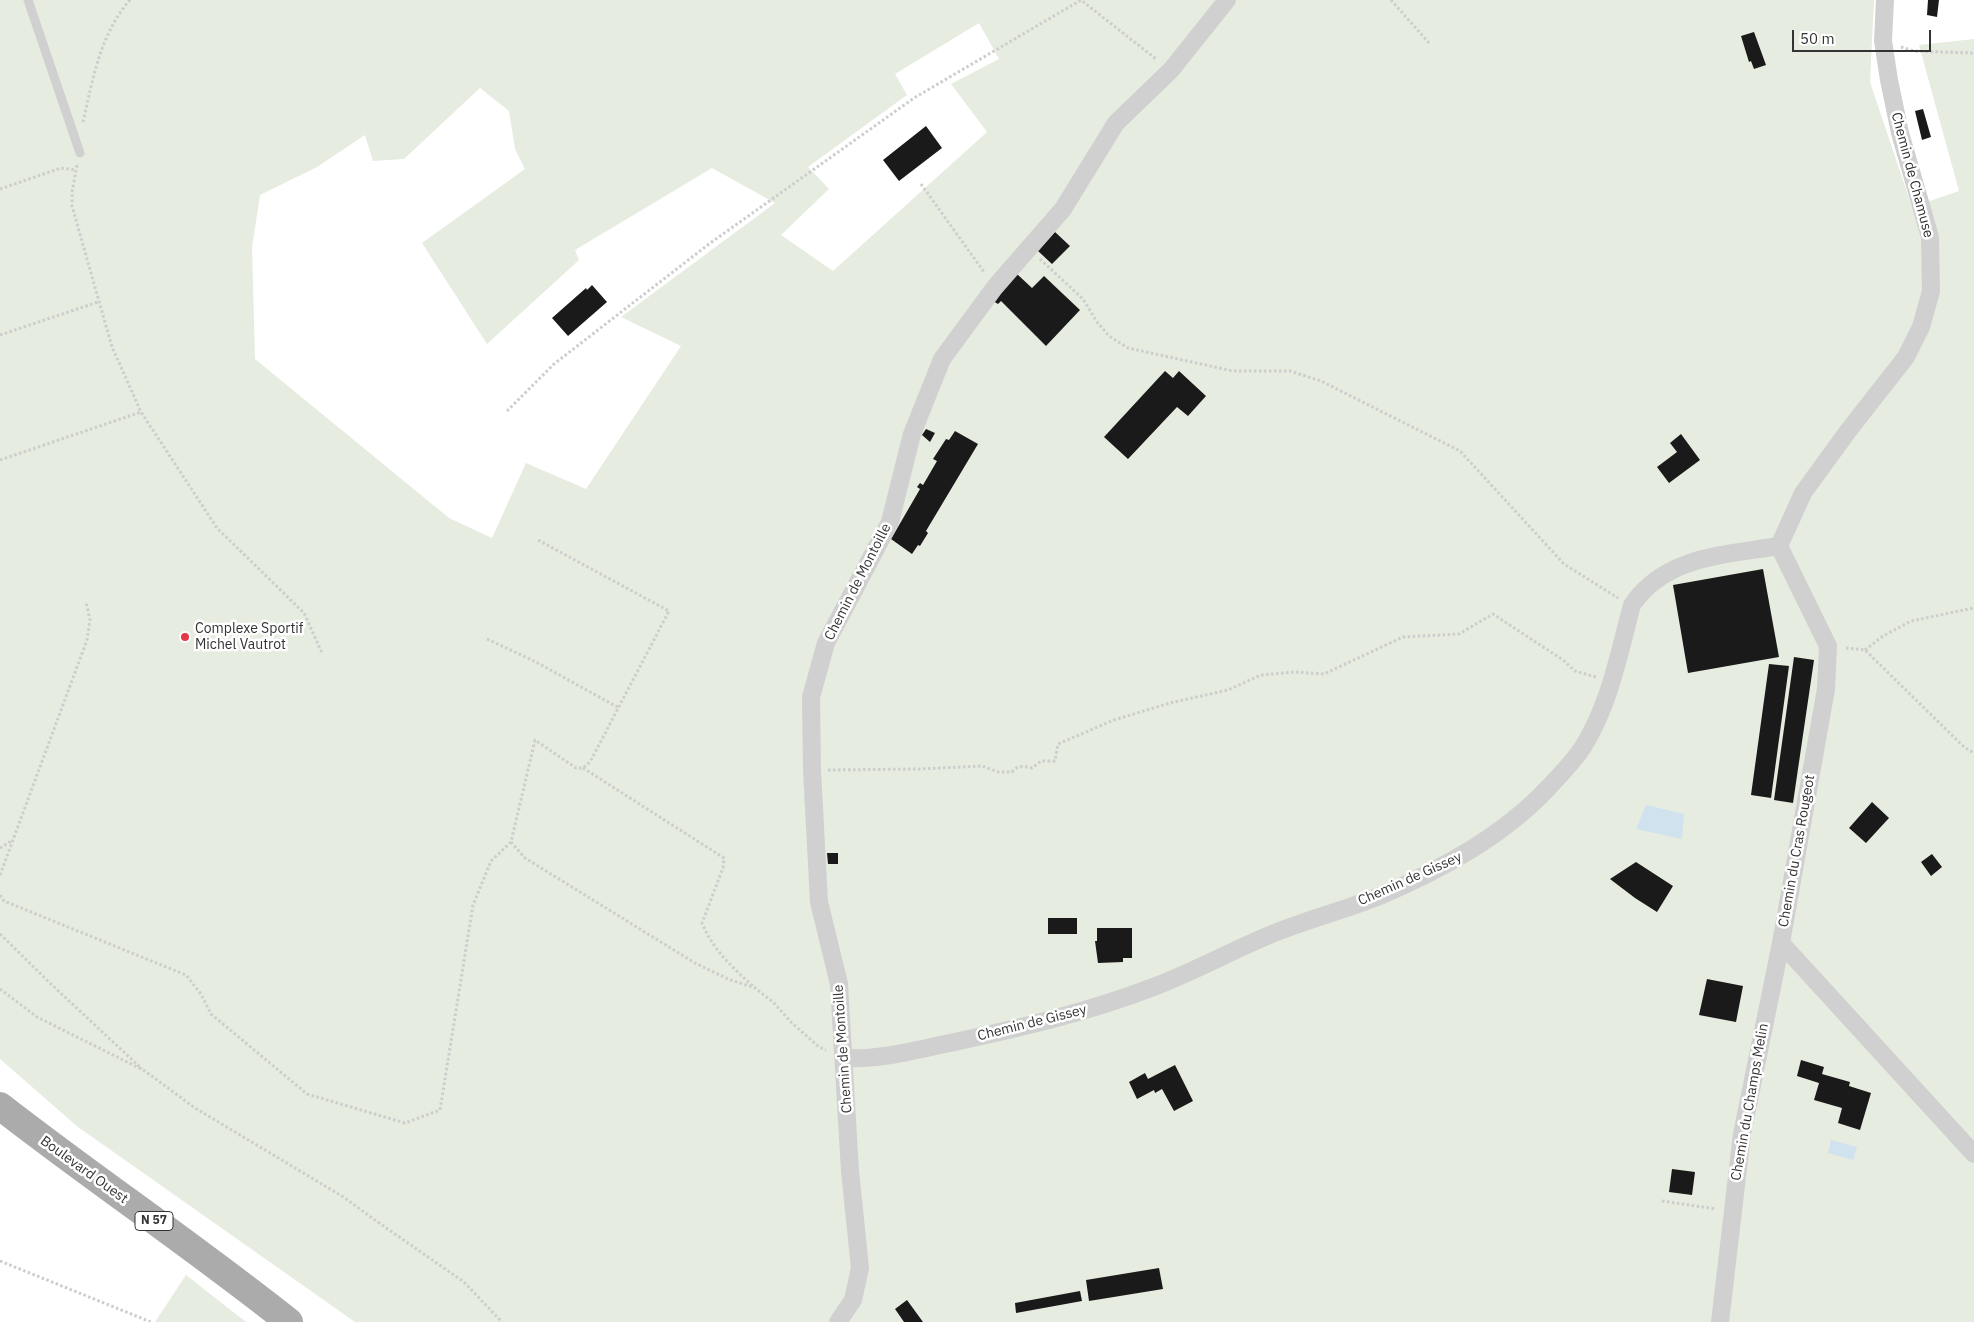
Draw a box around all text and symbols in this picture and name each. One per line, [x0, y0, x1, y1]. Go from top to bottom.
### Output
scale bar [1794, 20, 1933, 52]
text: 50 m [1800, 29, 1835, 48]
street label: Chemin de Chamuse [1887, 110, 1937, 240]
street label: Chemin de Montoille [821, 521, 895, 643]
place label: Complexe Sportif Michel Vautrot [195, 621, 303, 654]
marker: Complexe Sportif Michel Vautrot [179, 631, 191, 643]
street label: Chemin du Cras Rougeot [1775, 774, 1819, 928]
street label: Chemin de Gissey [1356, 849, 1464, 909]
street label: Chemin de Montoille [830, 984, 856, 1114]
street label: Chemin de Gissey [976, 1001, 1088, 1045]
street label: Chemin du Champs Melin [1728, 1022, 1772, 1182]
street label: Boulevard Ouest [37, 1133, 131, 1207]
road number: N 57 [135, 1212, 173, 1230]

